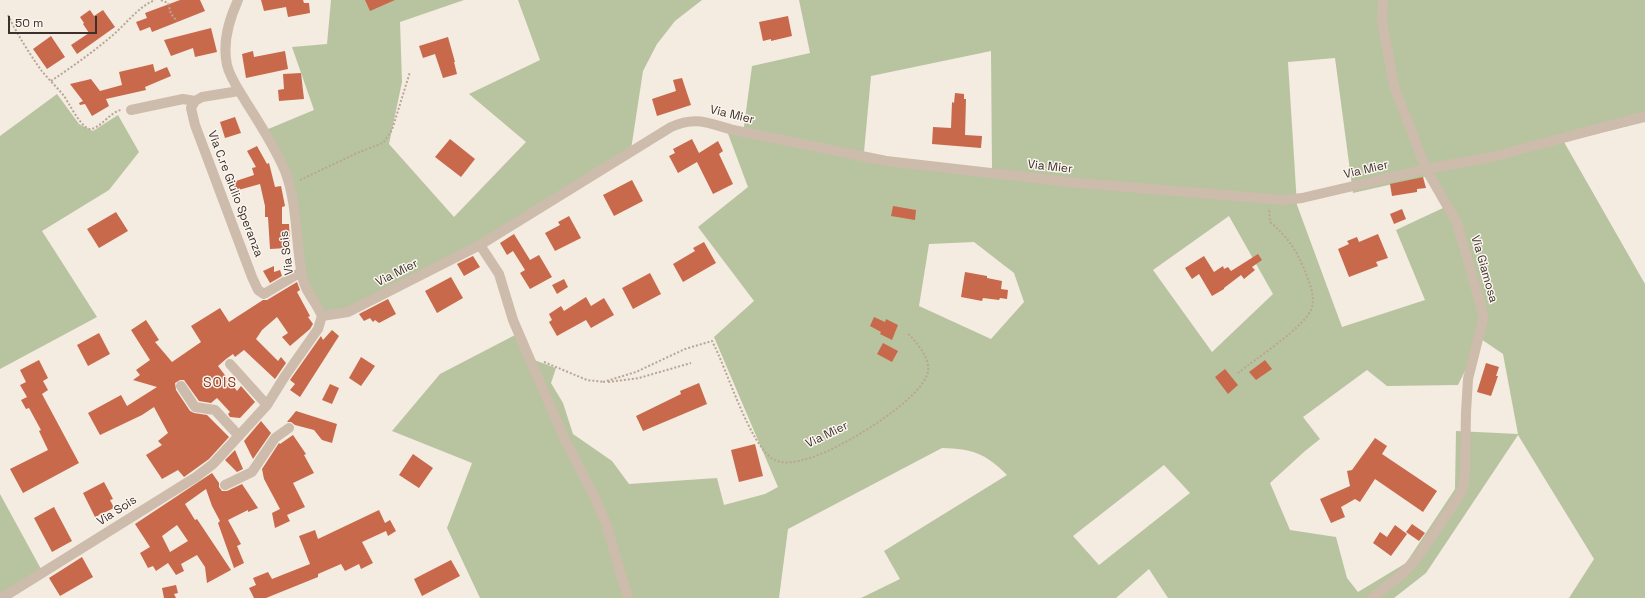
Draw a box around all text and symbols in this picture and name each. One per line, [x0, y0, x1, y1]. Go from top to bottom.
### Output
scale bar [10, 8, 99, 34]
text: 50 m [15, 15, 43, 31]
street label: Via Mier [708, 103, 756, 127]
street label: Via C.re Giulio Speranza [204, 129, 266, 259]
street label: Via Mier [1027, 157, 1073, 177]
street label: Via Mier [1342, 158, 1390, 182]
street label: Via Sois [277, 230, 297, 276]
street label: Via Giamosa [1468, 234, 1500, 304]
street label: Via Mier [374, 256, 420, 290]
district label: SOIS [203, 375, 237, 391]
street label: Via Mier [803, 419, 851, 451]
street label: Via Sois [94, 493, 140, 529]

